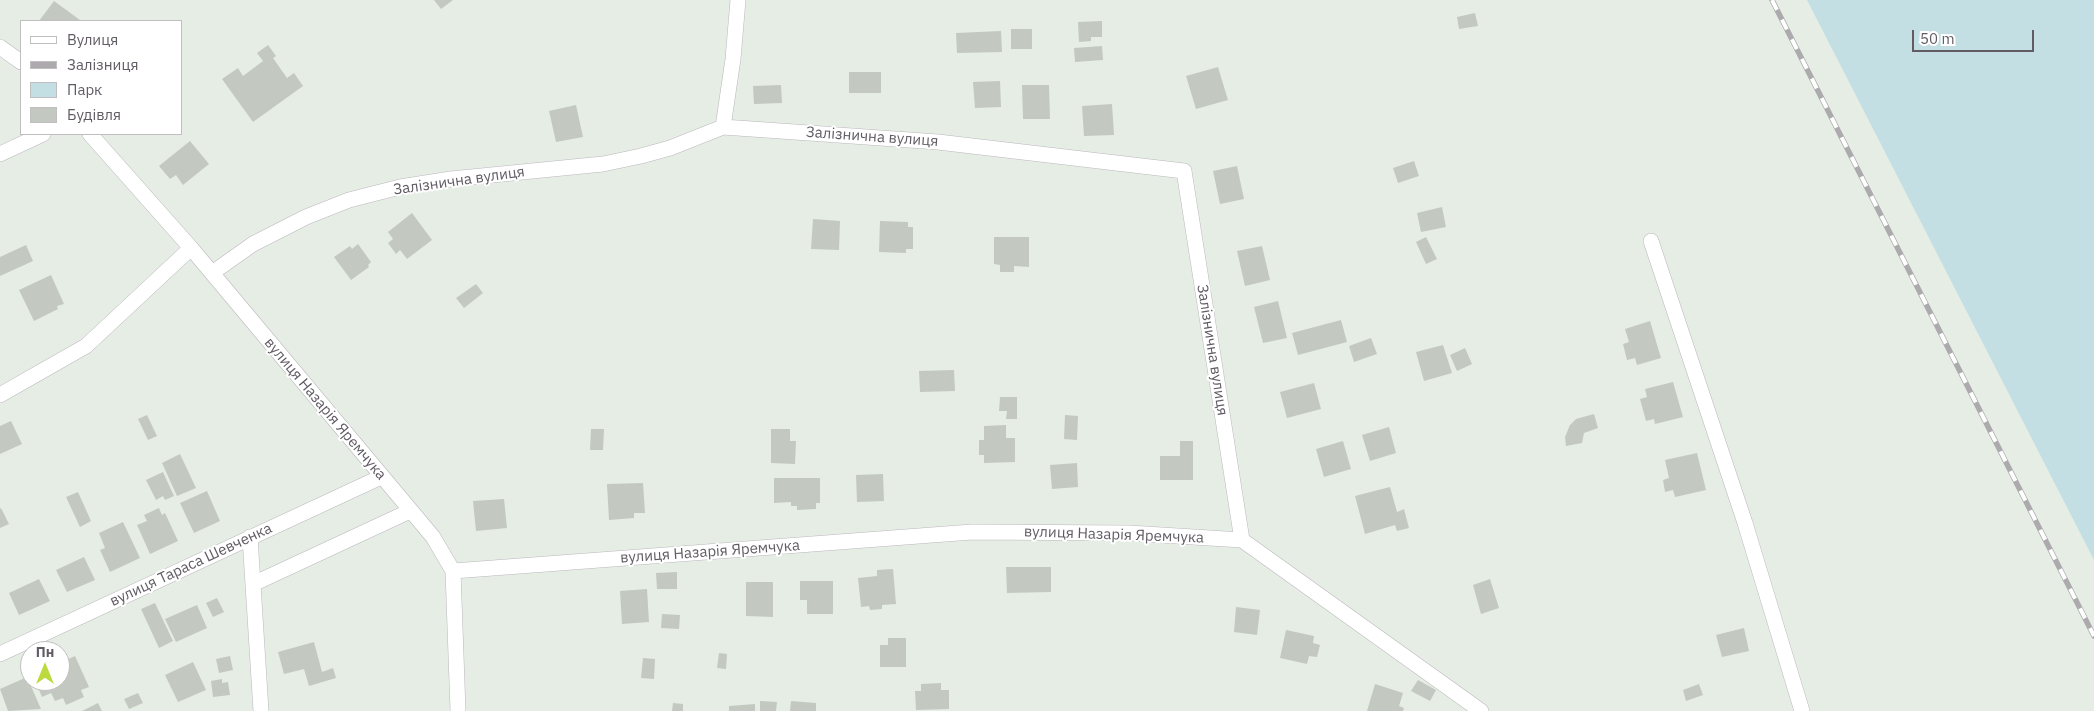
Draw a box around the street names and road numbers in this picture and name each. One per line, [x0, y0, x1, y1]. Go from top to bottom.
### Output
street label: Залізнична вулиця [805, 123, 939, 151]
street label: Залізнична вулиця [392, 163, 526, 199]
street label: Залізнична вулиця [1193, 283, 1231, 417]
street label: вулиця Назарія Яремчука [260, 334, 390, 484]
street label: вулиця Тараса Шевченка [107, 519, 275, 611]
street label: вулиця Назарія Яремчука [1024, 523, 1204, 547]
street label: вулиця Назарія Яремчука [620, 537, 800, 567]

